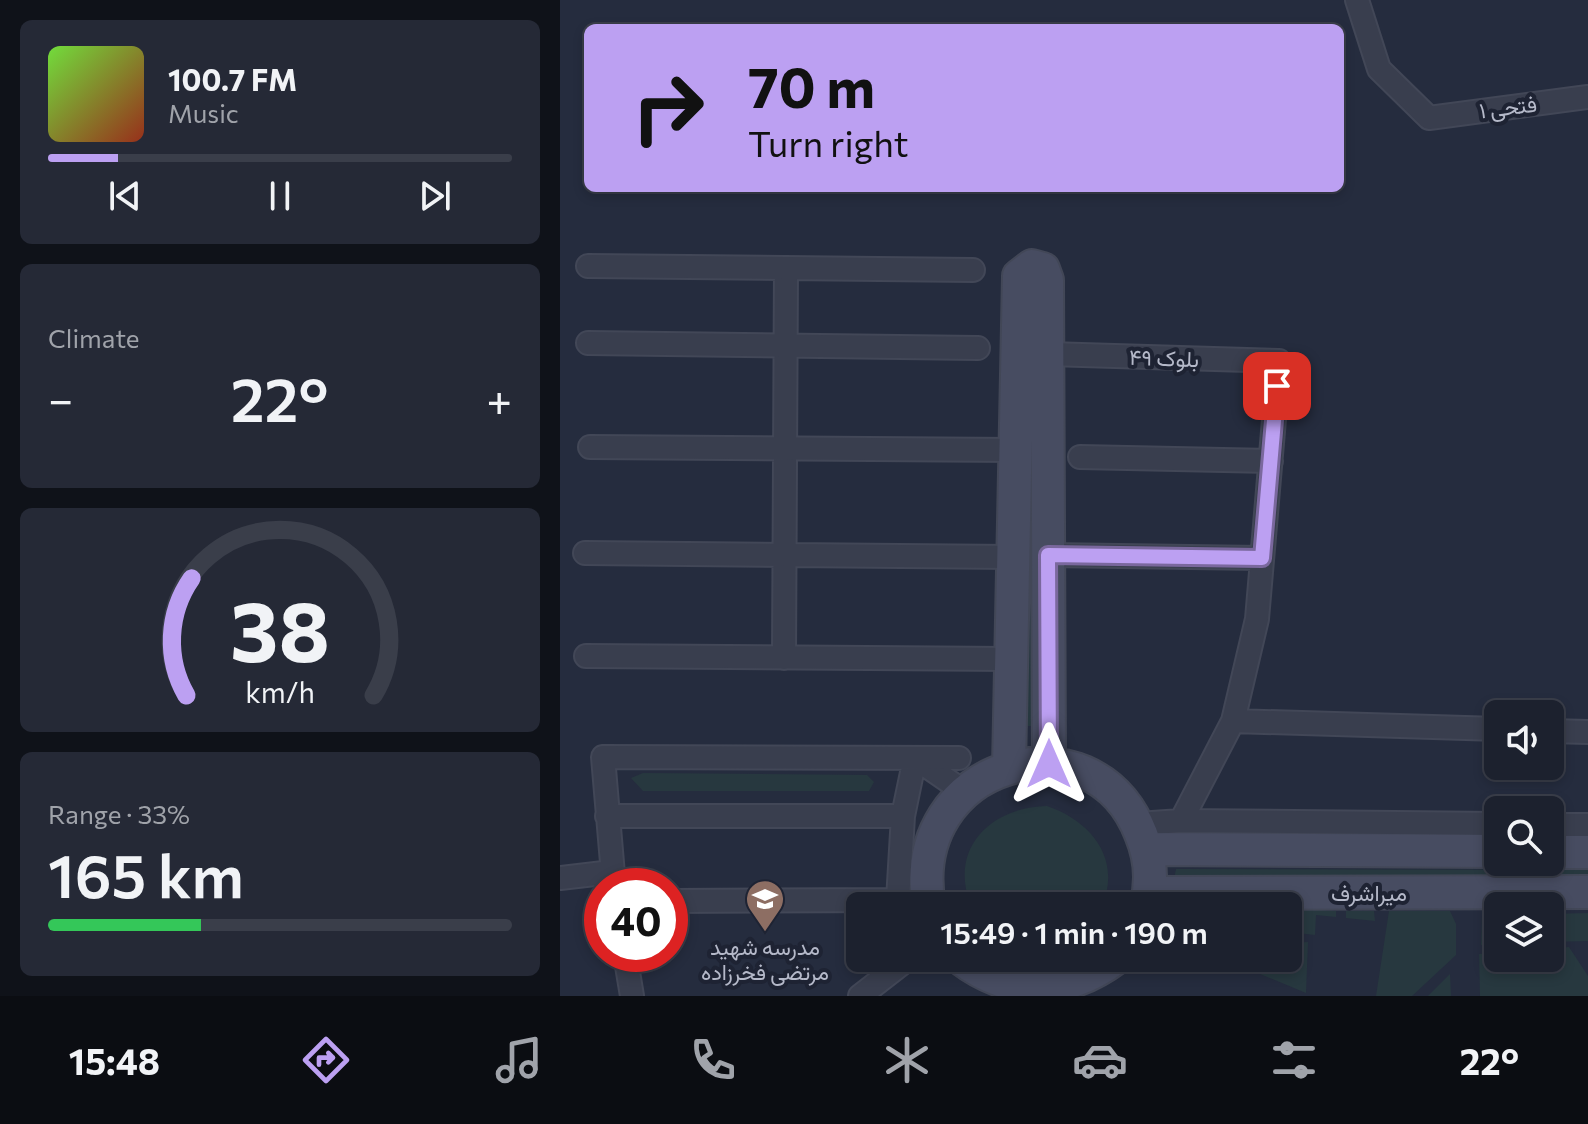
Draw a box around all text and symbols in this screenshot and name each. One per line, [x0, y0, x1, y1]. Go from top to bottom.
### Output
text: 70 m [748, 51, 875, 120]
icon: right [616, 56, 720, 160]
text: 100.7 FM [168, 60, 297, 97]
street label: فتحی ۱ [1478, 90, 1538, 124]
text: Music [168, 97, 239, 128]
text: Turn right [748, 120, 909, 164]
icon: previous [103, 174, 147, 218]
icon: pause [258, 174, 302, 218]
icon: next [413, 174, 457, 218]
text: Climate [48, 322, 140, 353]
street label: بلوک ۴۹ [1129, 343, 1199, 373]
pin [1243, 352, 1311, 420]
text: 22° [231, 361, 328, 434]
icon: arrive [1255, 364, 1299, 408]
text: − [48, 371, 73, 425]
text: + [486, 371, 512, 425]
text: 38 [230, 577, 330, 679]
text: km/h [245, 674, 315, 709]
map controls [1484, 700, 1564, 972]
button: sound [1484, 700, 1564, 780]
position arrow [1007, 722, 1091, 806]
button: search [1484, 796, 1564, 876]
text: Range · 33% [48, 798, 190, 829]
text: 165 km [48, 837, 244, 910]
speed limit sign: 40 [584, 868, 688, 972]
school or university icon: مدرسه شهید مرتضی فخرزاده [744, 878, 786, 933]
street label: میراشرف [1331, 879, 1407, 907]
button: layers [1484, 892, 1564, 972]
text: 15:49 · 1 min · 190 m [940, 913, 1208, 950]
place label: مدرسه شهید مرتضی فخرزاده [701, 933, 829, 986]
icon: directions [298, 1032, 354, 1088]
icon: music [491, 1032, 547, 1088]
icon: phone [685, 1032, 741, 1088]
icon: climate [879, 1032, 935, 1088]
icon: car [1072, 1032, 1128, 1088]
icon: filters [1266, 1032, 1322, 1088]
text: 15:48 [69, 1038, 160, 1082]
text: 22° [1460, 1038, 1519, 1082]

